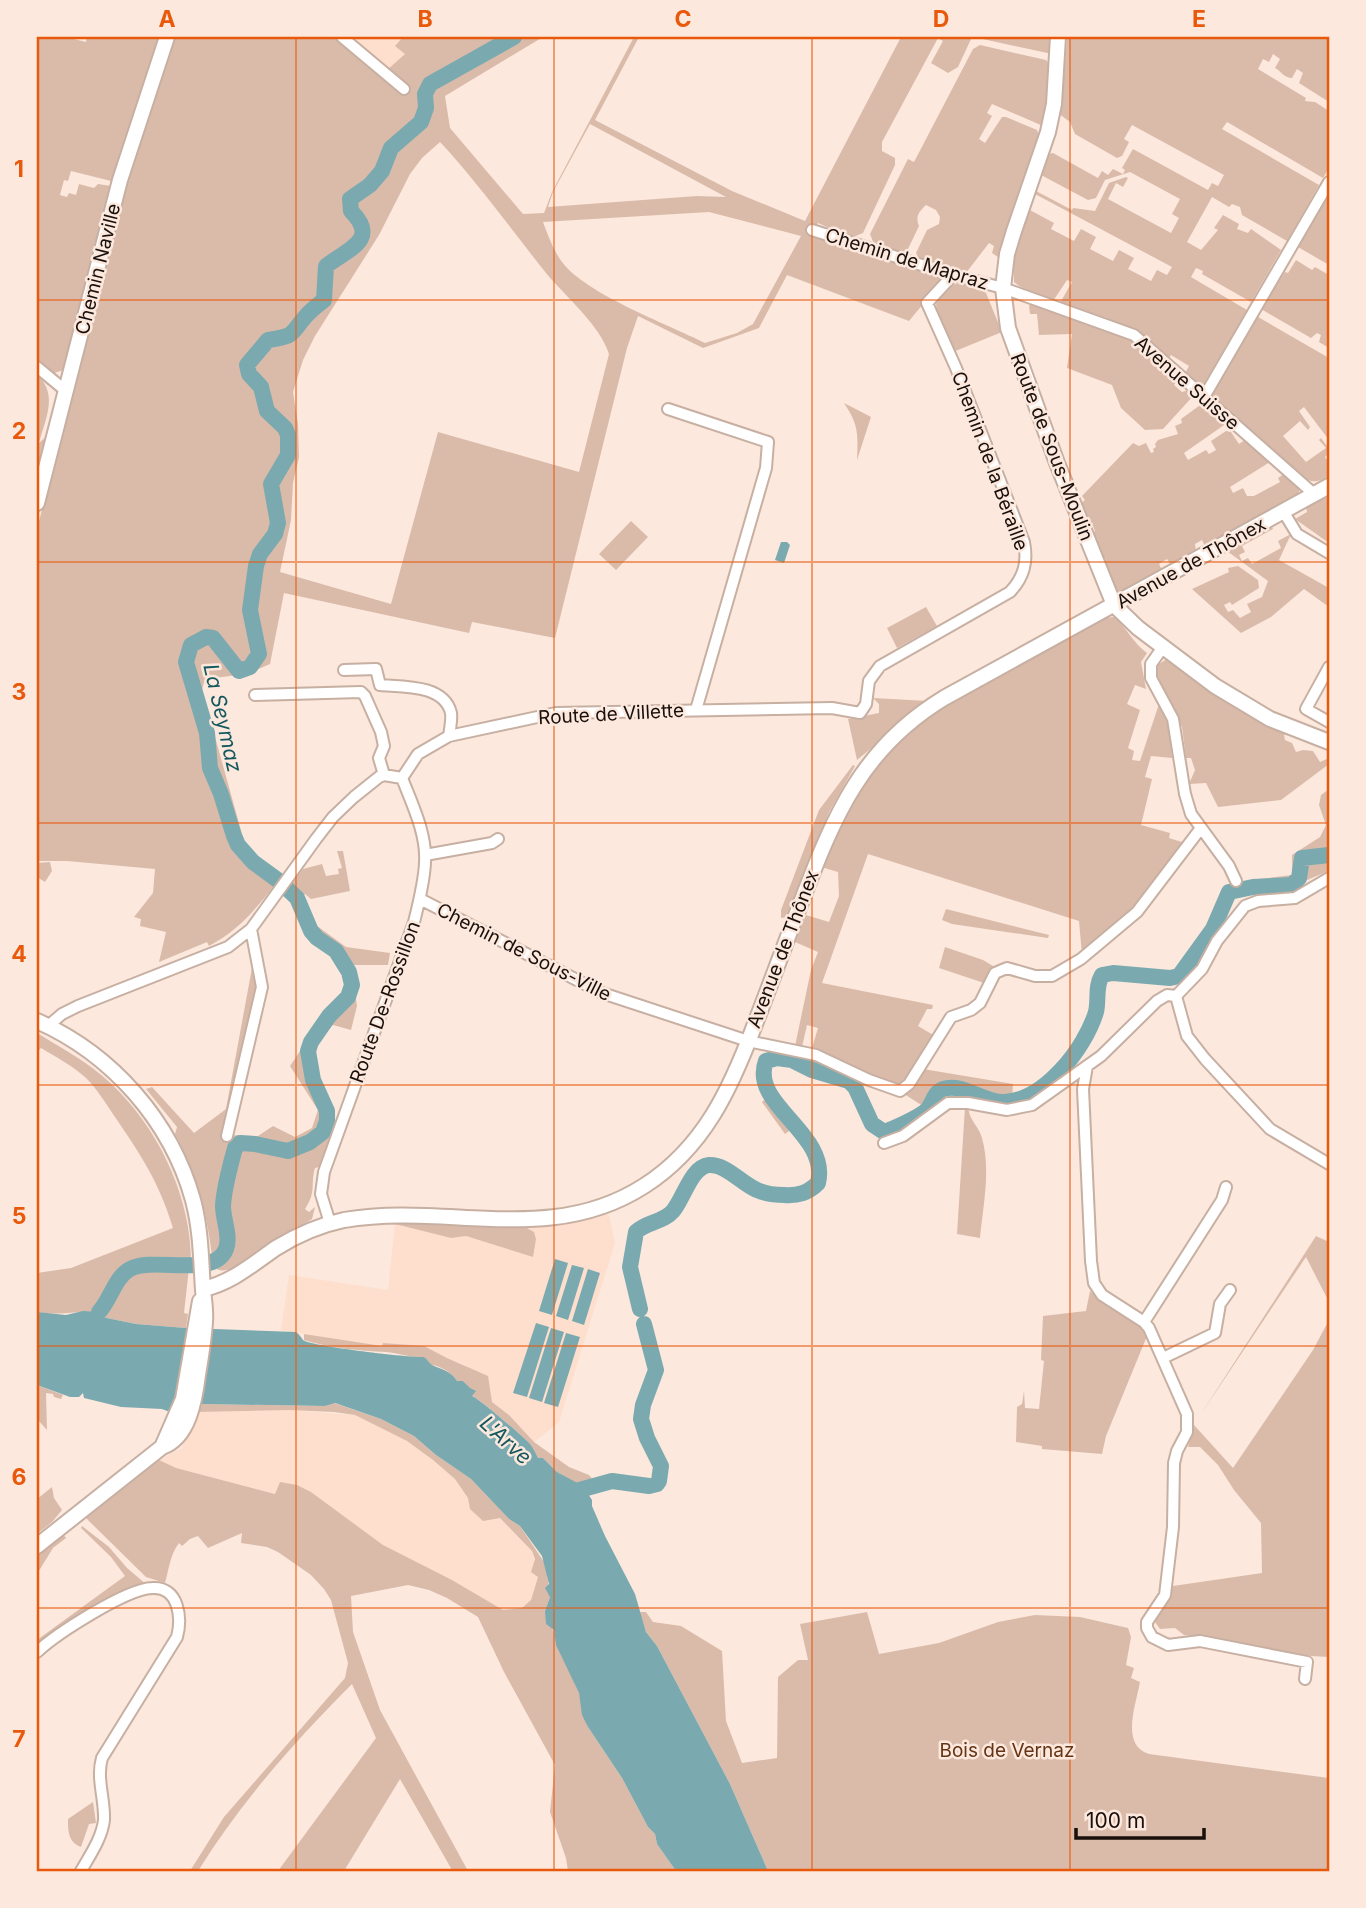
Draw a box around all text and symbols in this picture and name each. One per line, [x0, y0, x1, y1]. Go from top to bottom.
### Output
text: A [158, 5, 176, 33]
text: B [417, 5, 433, 33]
text: C [674, 5, 692, 33]
text: D [933, 5, 949, 33]
text: E [1192, 5, 1206, 33]
text: 1 [14, 155, 24, 183]
street label: Chemin Naville [71, 201, 125, 337]
street label: Chemin de Mapraz [822, 223, 992, 295]
street label: Avenue Suisse [1130, 331, 1244, 435]
street label: Route de Sous-Moulin [1006, 350, 1098, 544]
street label: Chemin de la Béraille [947, 368, 1033, 554]
text: 2 [12, 417, 26, 445]
street label: Avenue de Thônex [1112, 512, 1270, 614]
water label: La Seymaz [198, 661, 248, 775]
text: 3 [12, 678, 26, 706]
street label: Route de Villette [538, 699, 684, 729]
street label: Avenue de Thônex [742, 867, 824, 1031]
street label: Chemin de Sous-Ville [433, 898, 615, 1006]
street label: Route De-Rossillon [345, 918, 425, 1086]
text: 4 [11, 940, 27, 968]
text: 5 [12, 1202, 26, 1230]
water label: L'Arve [475, 1410, 537, 1470]
text: 6 [12, 1463, 26, 1491]
text: 7 [12, 1725, 26, 1753]
park label: Bois de Vernaz [940, 1739, 1074, 1762]
scale bar [1076, 1796, 1203, 1840]
text: 100 m [1086, 1808, 1145, 1833]

